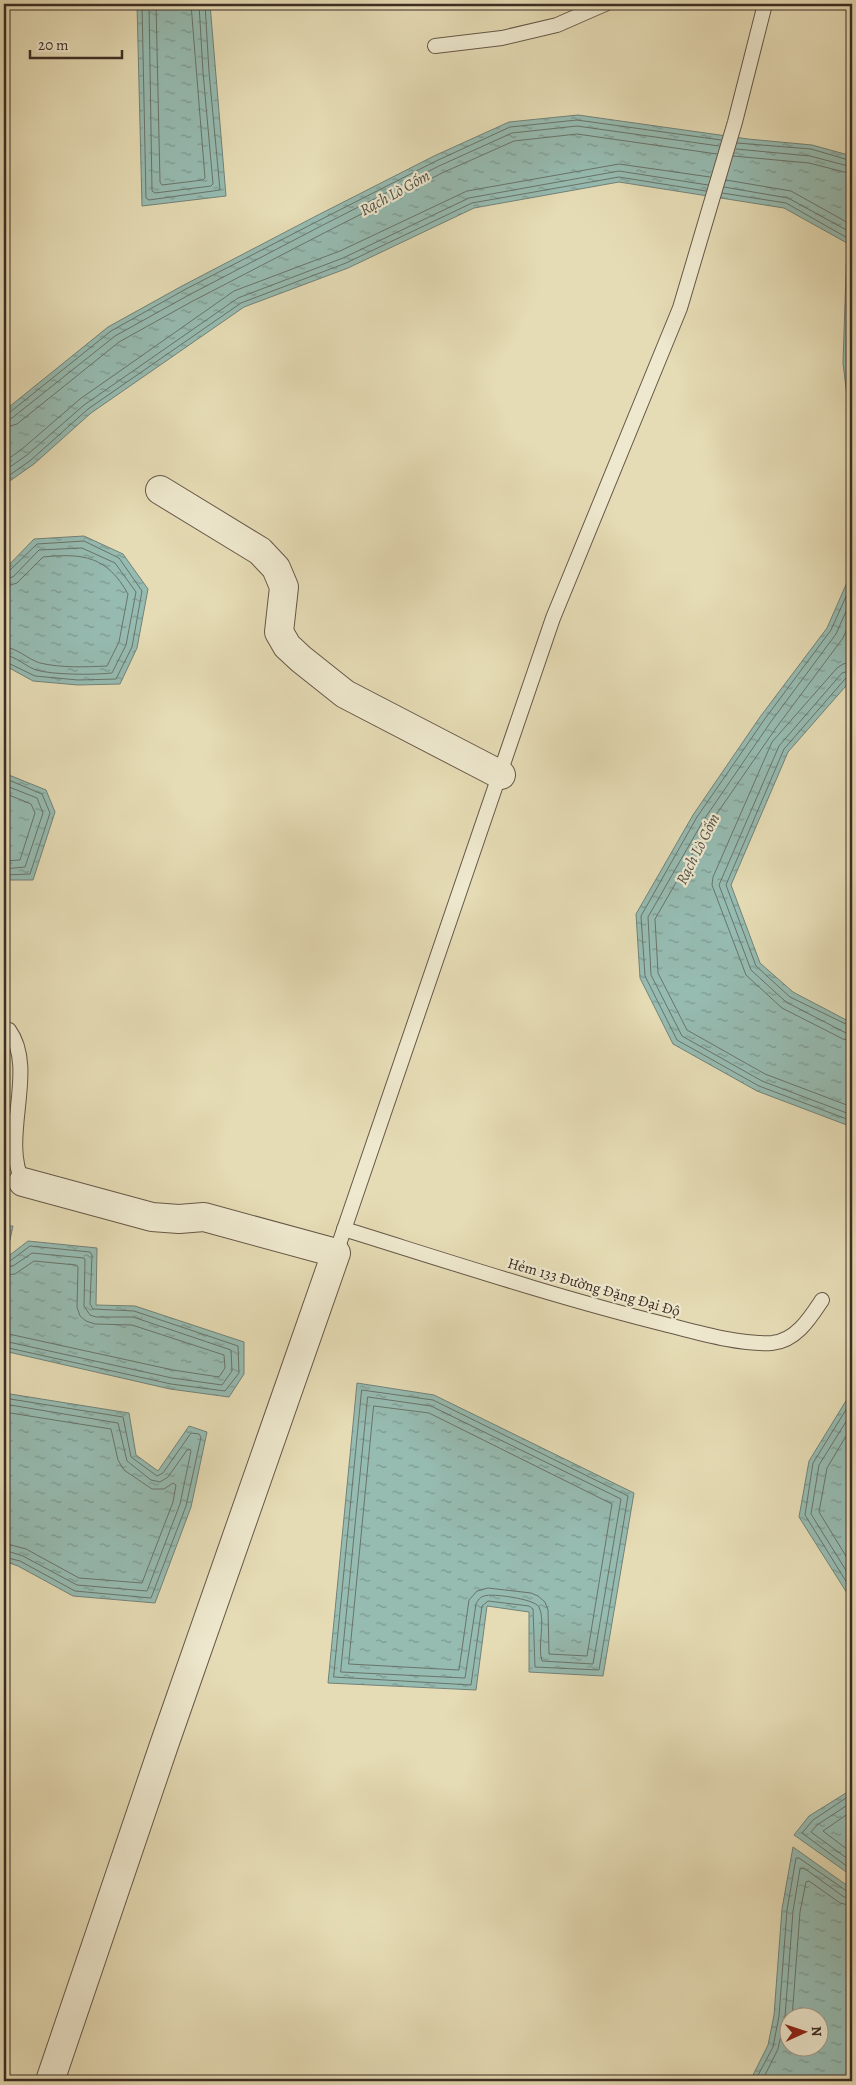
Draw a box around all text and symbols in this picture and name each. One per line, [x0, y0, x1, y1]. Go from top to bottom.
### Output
scale bar [30, 28, 122, 60]
text: 20 m [38, 35, 69, 55]
water label: Rạch Lò Gốm [356, 165, 434, 221]
water label: Rạch Lò Gốm [671, 809, 725, 888]
street label: Hẻm 133 Đường Đặng Đại Độ [505, 1253, 683, 1321]
north arrow [778, 2008, 828, 2058]
text: N [807, 2026, 826, 2037]

